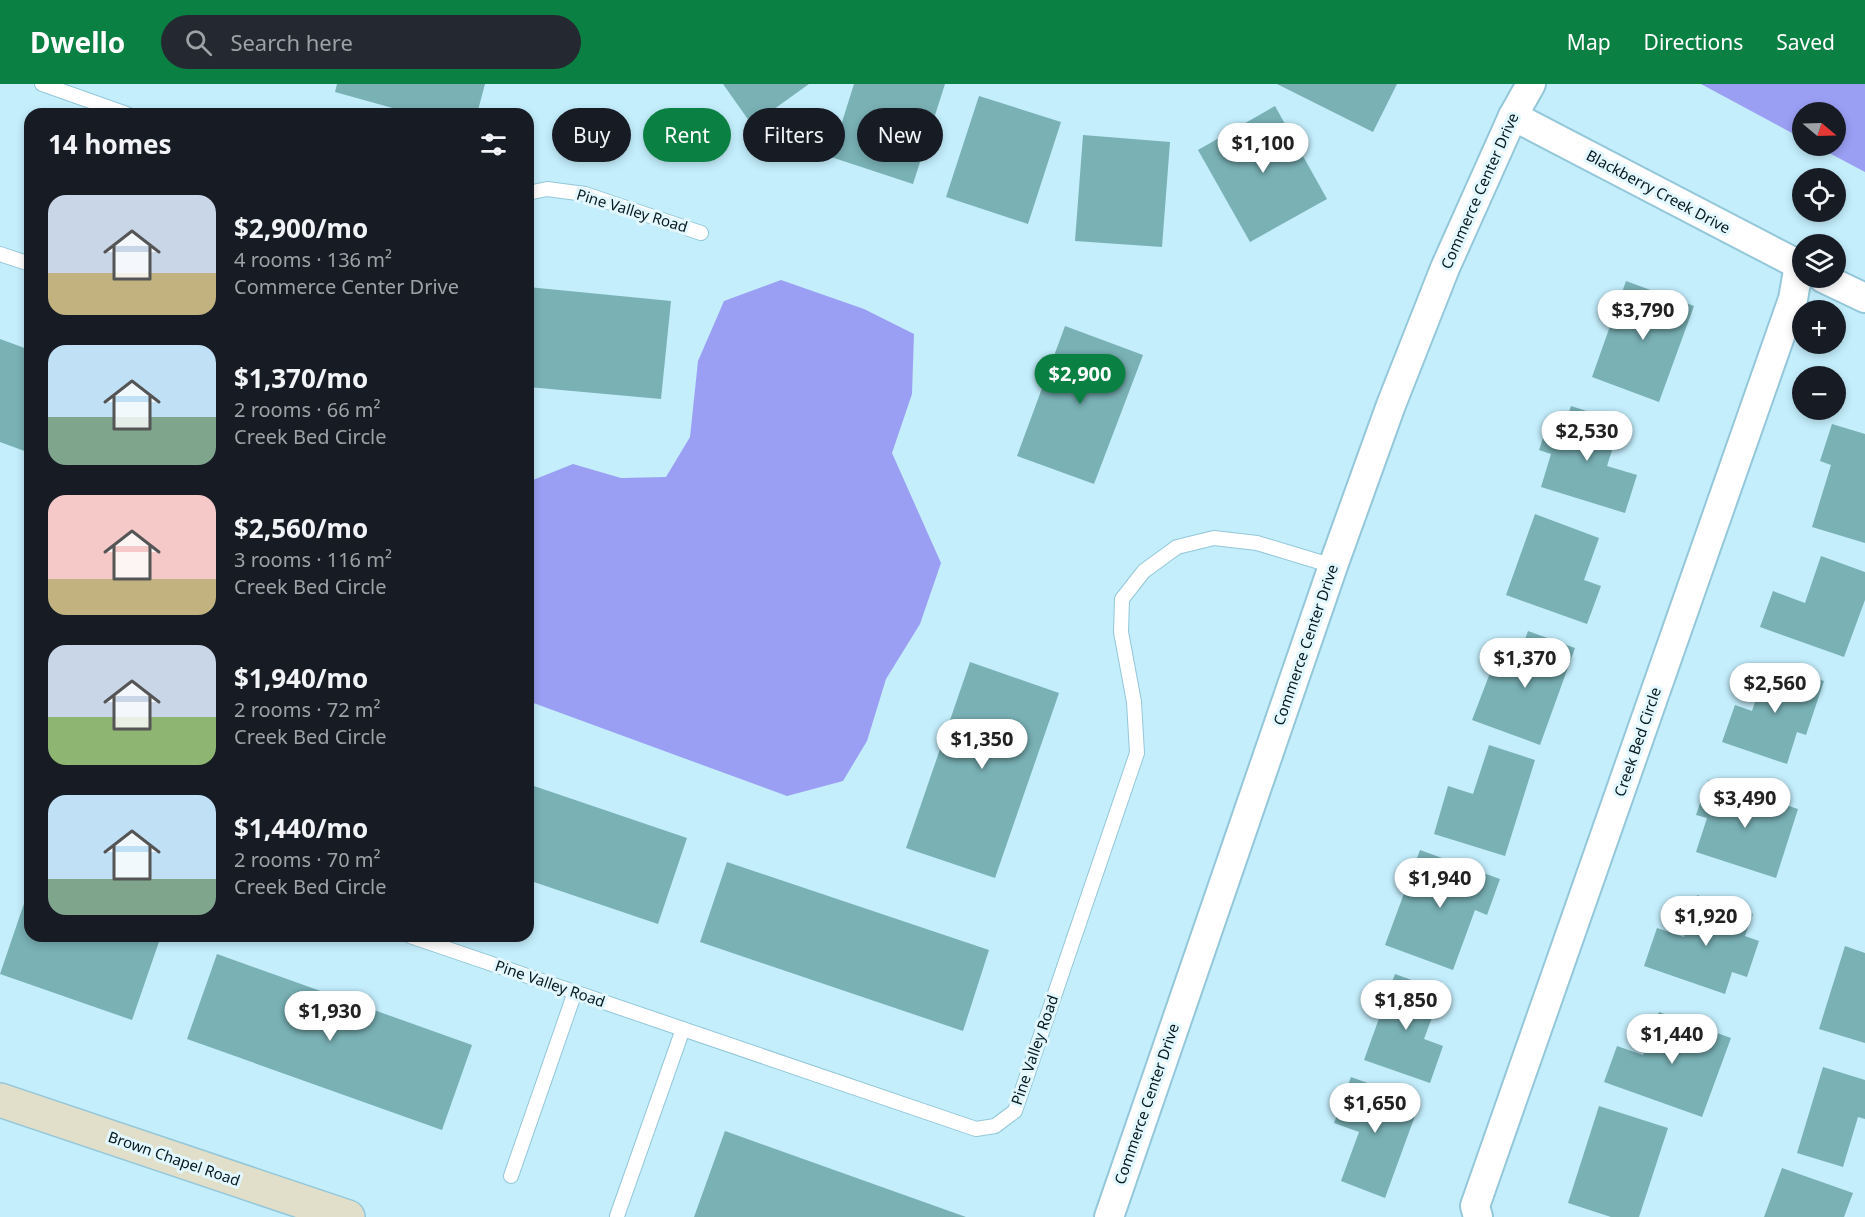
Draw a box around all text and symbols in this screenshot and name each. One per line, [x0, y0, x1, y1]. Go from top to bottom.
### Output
search box [161, 15, 581, 69]
text: Dwello [30, 23, 125, 61]
icon: search [182, 26, 215, 59]
text: Search here [230, 27, 353, 57]
text: Map [1567, 28, 1611, 56]
text: Directions [1644, 28, 1743, 56]
text: Saved [1776, 28, 1835, 56]
north arrow [1792, 102, 1846, 156]
map controls [1792, 102, 1846, 420]
chip: Buy [552, 108, 631, 162]
chip: Rent [643, 108, 731, 162]
chip: Filters [743, 108, 845, 162]
chip: New [857, 108, 943, 162]
street label: Commerce Center Drive [1436, 109, 1523, 272]
pin: $1,100 [1214, 123, 1312, 174]
text: 14 homes [48, 126, 172, 162]
icon: filters [477, 128, 510, 161]
text: $1,100 [1232, 129, 1294, 156]
street label: Blackberry Creek Drive [1583, 145, 1734, 238]
button: locate [1792, 168, 1846, 222]
street label: Pine Valley Road [574, 184, 690, 236]
text: $2,900/mo [234, 210, 368, 246]
icon: home [96, 219, 168, 291]
button: layers [1792, 234, 1846, 288]
text: 4 rooms · 136 m² [234, 246, 392, 273]
text: Commerce Center Drive [234, 273, 459, 300]
pin: $3,790 [1594, 290, 1692, 341]
text: $3,790 [1612, 296, 1674, 323]
button: + [1792, 300, 1846, 354]
pin: $2,900 [1031, 354, 1129, 405]
text: $1,370/mo [234, 360, 368, 396]
text: $2,900 [1049, 360, 1111, 387]
button: − [1792, 366, 1846, 420]
icon: home [96, 369, 168, 441]
text: 2 rooms · 66 m² [234, 396, 381, 423]
pin: $2,530 [1538, 411, 1636, 462]
text: $2,530 [1556, 417, 1618, 444]
text: Creek Bed Circle [234, 423, 386, 450]
text: $2,560/mo [234, 510, 368, 546]
icon: home [96, 519, 168, 591]
text: 3 rooms · 116 m² [234, 546, 392, 573]
street label: Commerce Center Drive [1268, 562, 1342, 728]
text: Creek Bed Circle [234, 573, 386, 600]
pin: $1,370 [1476, 638, 1574, 689]
text: $1,370 [1494, 644, 1556, 671]
text: $1,940/mo [234, 660, 368, 696]
pin: $2,560 [1726, 663, 1824, 714]
icon: home [96, 669, 168, 741]
text: $2,560 [1744, 669, 1806, 696]
street label: Creek Bed Circle [1609, 684, 1665, 799]
text: 2 rooms · 72 m² [234, 696, 381, 723]
pin: $1,350 [933, 719, 1031, 770]
text: Creek Bed Circle [234, 723, 386, 750]
text: $1,350 [951, 725, 1013, 752]
pin: $3,490 [1696, 778, 1794, 829]
text: $3,490 [1714, 784, 1776, 811]
text: $1,440/mo [234, 810, 368, 846]
icon: home [96, 819, 168, 891]
text: 2 rooms · 70 m² [234, 846, 381, 873]
pin: $1,940 [1391, 858, 1489, 909]
text: $1,940 [1409, 864, 1471, 891]
text: Creek Bed Circle [234, 873, 386, 900]
pin: $1,920 [1657, 896, 1755, 947]
text: $1,920 [1675, 902, 1737, 929]
street label: Pine Valley Road [493, 955, 608, 1011]
pin: $1,850 [1357, 980, 1455, 1031]
text: $1,850 [1375, 986, 1437, 1013]
pin: $1,930 [281, 991, 379, 1042]
street label: Pine Valley Road [1006, 992, 1062, 1107]
text: $1,930 [299, 997, 361, 1024]
pin: $1,440 [1623, 1014, 1721, 1065]
text: $1,440 [1641, 1020, 1703, 1047]
street label: Commerce Center Drive [1109, 1021, 1183, 1187]
pin: $1,650 [1326, 1083, 1424, 1134]
text: $1,650 [1344, 1089, 1406, 1116]
street label: Brown Chapel Road [106, 1126, 243, 1190]

